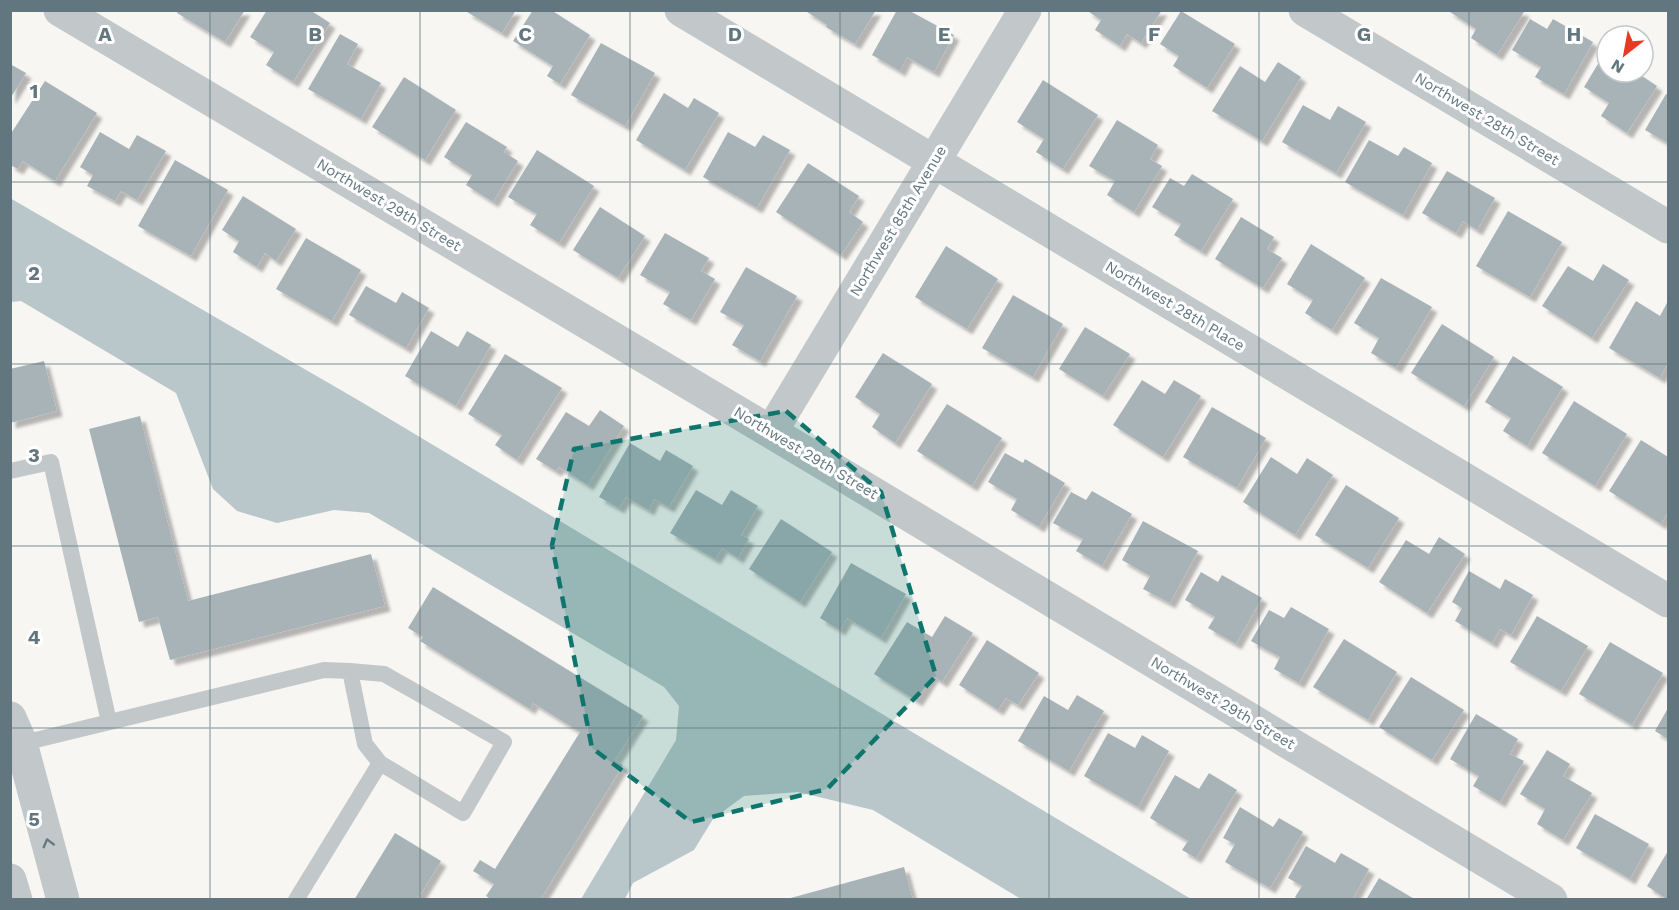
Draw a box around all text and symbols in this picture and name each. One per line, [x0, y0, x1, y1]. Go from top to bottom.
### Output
text: A [98, 22, 112, 46]
text: B [308, 22, 322, 46]
text: C [518, 22, 532, 46]
text: D [728, 22, 742, 46]
text: E [938, 22, 950, 46]
text: F [1148, 22, 1160, 46]
text: G [1357, 22, 1371, 46]
text: H [1567, 22, 1581, 46]
north arrow [1595, 24, 1655, 84]
text: N [1608, 55, 1628, 78]
street label: Northwest 28th Street [1412, 69, 1563, 170]
text: 1 [30, 79, 38, 103]
street label: Northwest 85th Avenue [846, 142, 950, 300]
street label: Northwest 29th Street [314, 155, 465, 256]
street label: Northwest 28th Place [1102, 257, 1248, 355]
text: 2 [28, 261, 40, 285]
street label: Northwest 29th Street [731, 403, 882, 504]
text: 3 [28, 443, 40, 467]
text: 4 [28, 625, 41, 649]
street label: Northwest 29th Street [1148, 653, 1299, 754]
text: 5 [28, 807, 40, 831]
one-way arrow [43, 838, 55, 849]

